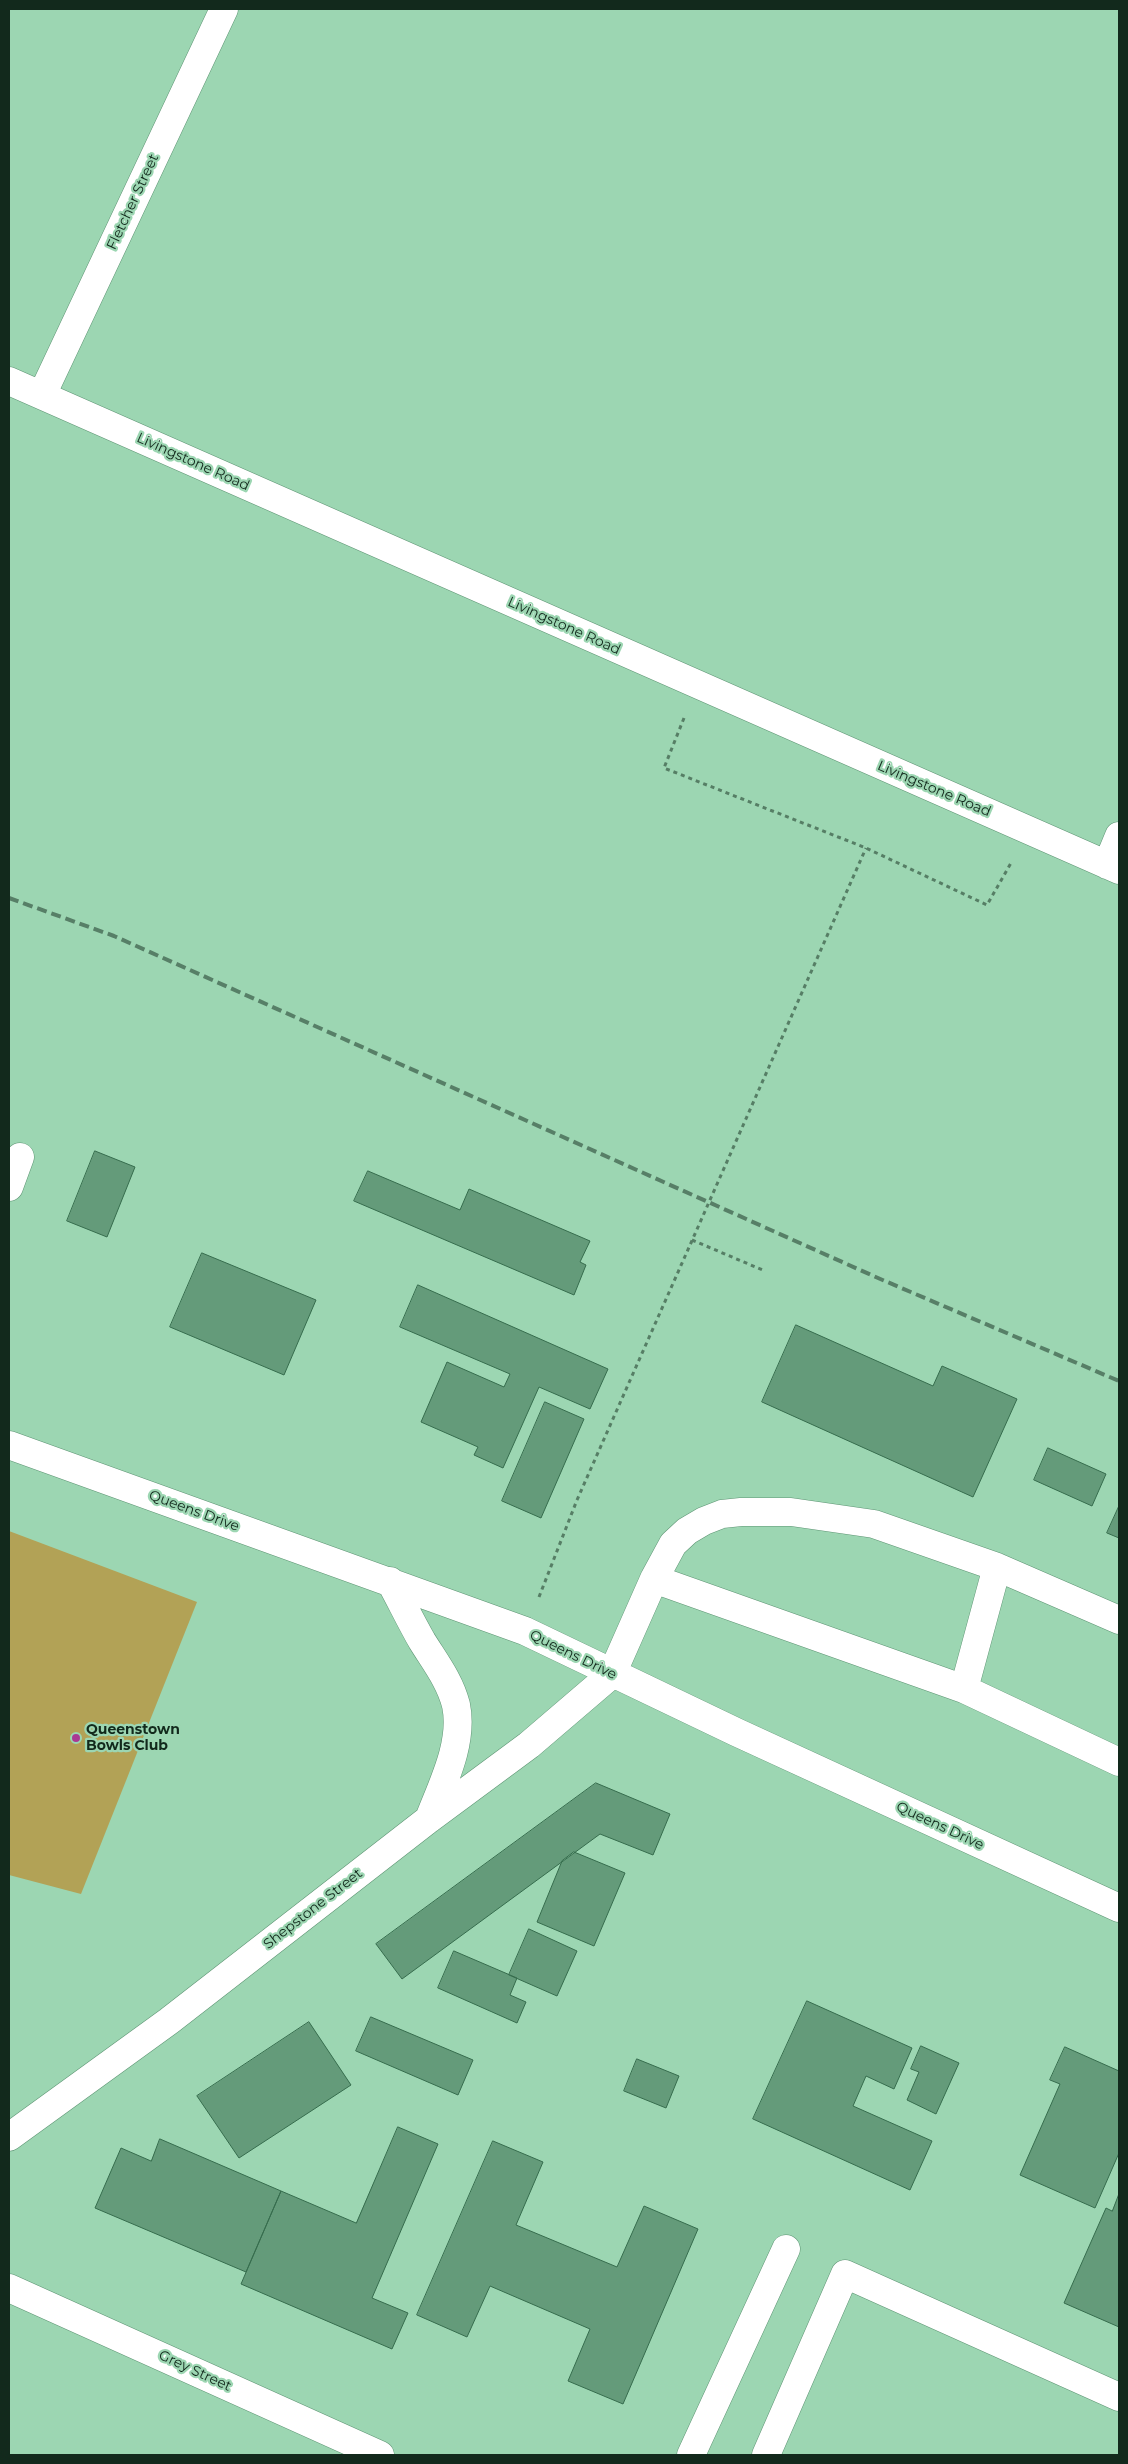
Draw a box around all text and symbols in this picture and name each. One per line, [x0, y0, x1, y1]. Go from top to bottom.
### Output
street label: Fletcher Street [103, 151, 163, 253]
street label: Livingstone Road [134, 430, 252, 494]
street label: Livingstone Road [505, 594, 623, 658]
street label: Livingstone Road [875, 758, 993, 820]
street label: Queens Drive [147, 1487, 241, 1535]
street label: Queens Drive [527, 1627, 619, 1683]
place label: Queenstown Bowls Club [86, 1722, 180, 1754]
marker: Queenstown Bowls Club [70, 1732, 82, 1744]
street label: Queens Drive [894, 1798, 986, 1854]
street label: Shepstone Street [260, 1865, 366, 1953]
street label: Grey Street [156, 2347, 234, 2395]

